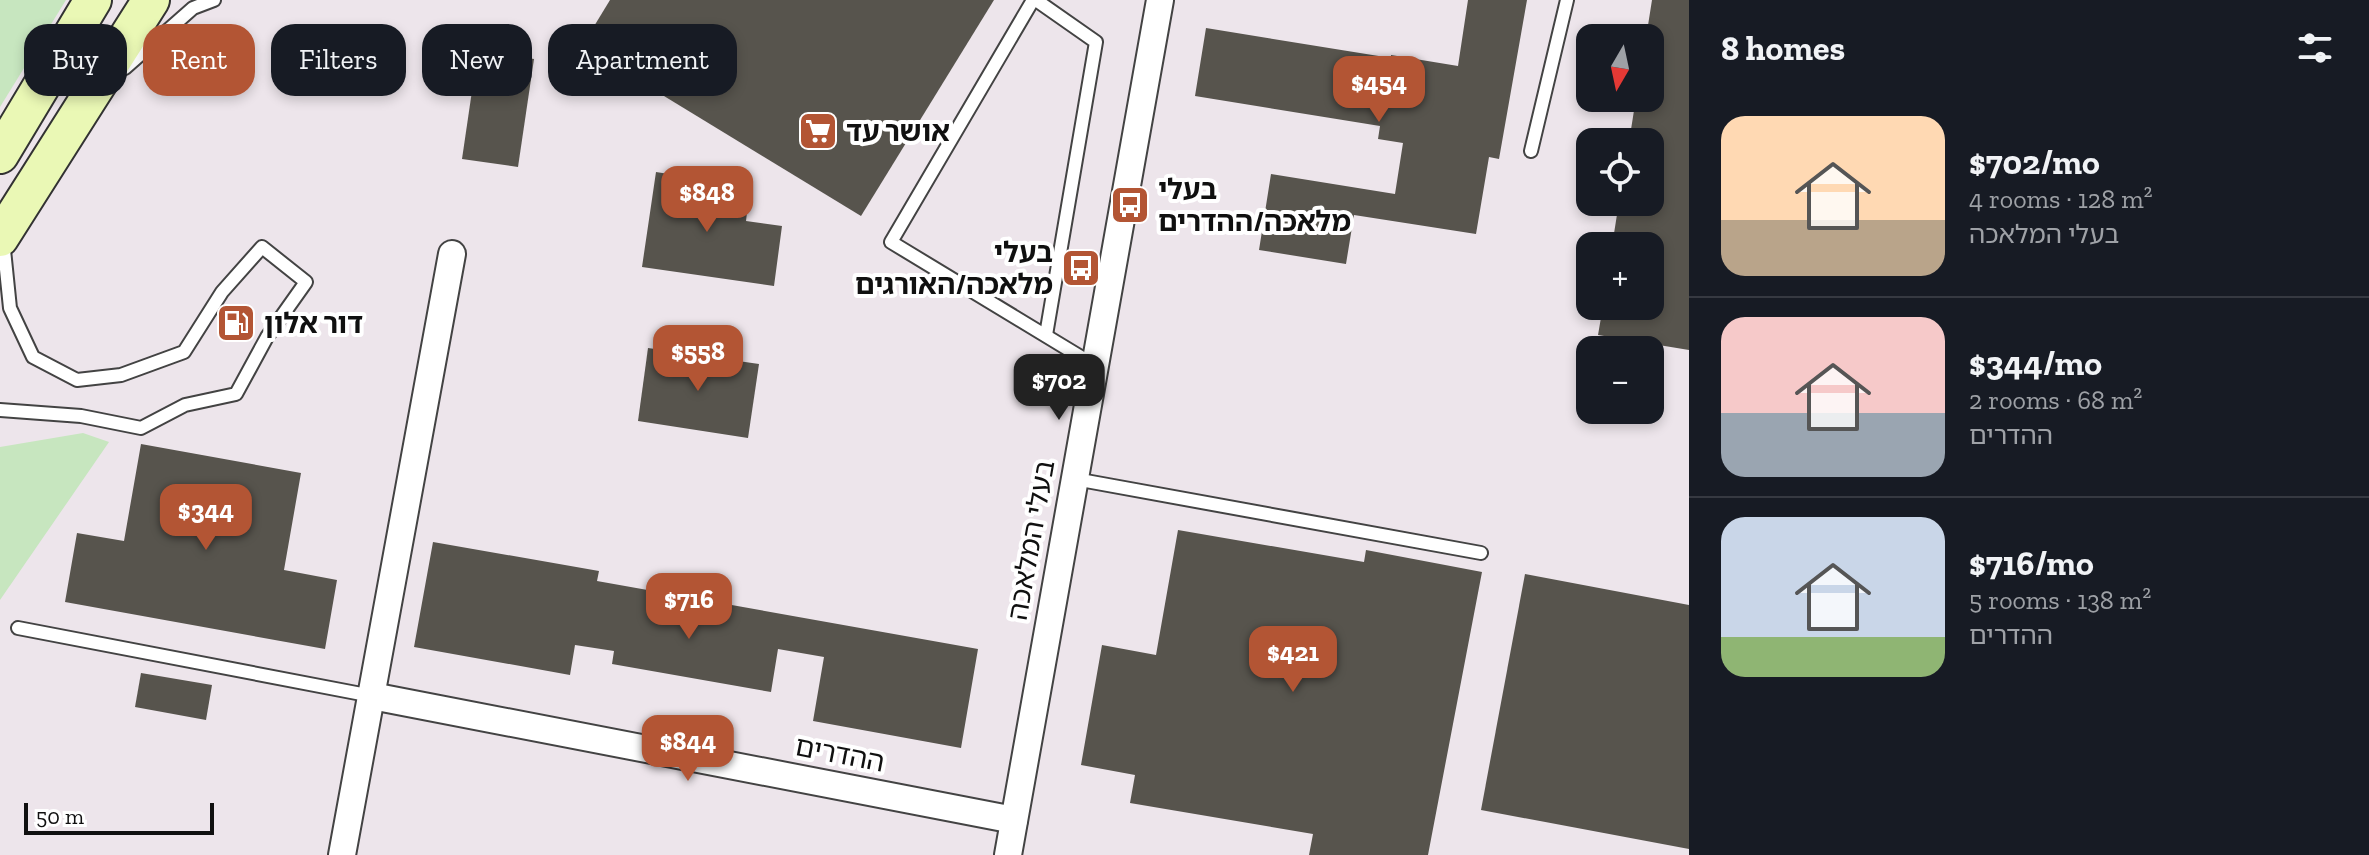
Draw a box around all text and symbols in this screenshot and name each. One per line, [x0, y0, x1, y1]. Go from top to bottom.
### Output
chip: Buy [24, 24, 127, 96]
chip: Rent [143, 24, 255, 96]
chip: Filters [271, 24, 406, 96]
chip: New [422, 24, 532, 96]
chip: Apartment [548, 24, 737, 96]
north arrow [1576, 24, 1664, 112]
map controls [1576, 24, 1664, 424]
icon: filters [2293, 26, 2337, 70]
text: 8 homes [1721, 28, 1845, 69]
pin: $454 [1332, 56, 1426, 124]
text: $454 [1351, 66, 1407, 98]
supermarket icon: אושר עד [797, 110, 839, 152]
place label: אושר עד [846, 115, 950, 148]
button: locate [1576, 128, 1664, 216]
text: $702/mo [1969, 142, 2100, 183]
icon: home [1785, 148, 1881, 244]
pin: $848 [660, 166, 754, 234]
place label: בעלי מלאכה/ההדרים [1158, 173, 1351, 238]
text: $848 [679, 176, 735, 208]
text: 4 rooms · 128 m² [1969, 183, 2153, 215]
bus stop icon: בעלי מלאכה/ההדרים [1109, 184, 1151, 226]
text: בעלי המלאכה [1969, 218, 2119, 250]
button: + [1576, 232, 1664, 320]
place label: בעלי מלאכה/האורגים [855, 236, 1053, 301]
bus stop icon: בעלי מלאכה/האורגים [1060, 247, 1102, 289]
fuel station icon: דור אלון [215, 302, 257, 344]
place label: דור אלון [264, 307, 363, 340]
pin: $558 [651, 325, 745, 393]
text: $558 [671, 335, 725, 367]
button: − [1576, 336, 1664, 424]
text: $344/mo [1969, 343, 2102, 384]
icon: home [1785, 349, 1881, 445]
pin: $702 [1012, 354, 1106, 422]
text: $702 [1032, 364, 1086, 396]
text: 2 rooms · 68 m² [1969, 384, 2142, 416]
text: ההדרים [1969, 419, 2053, 451]
street label: בעלי המלאכה [1001, 457, 1061, 623]
pin: $344 [159, 484, 253, 552]
text: $344 [178, 494, 234, 526]
text: $716/mo [1969, 543, 2094, 584]
icon: home [1785, 549, 1881, 645]
pin: $716 [642, 573, 736, 641]
text: $716 [664, 583, 714, 615]
text: 5 rooms · 138 m² [1969, 584, 2151, 616]
text: ההדרים [1969, 619, 2053, 651]
pin: $421 [1246, 626, 1340, 694]
text: $421 [1267, 636, 1319, 668]
pin: $844 [641, 715, 735, 783]
text: $844 [660, 725, 716, 757]
street label: ההדרים [792, 729, 888, 779]
scale bar [24, 799, 214, 835]
text: 50 m [36, 803, 84, 830]

